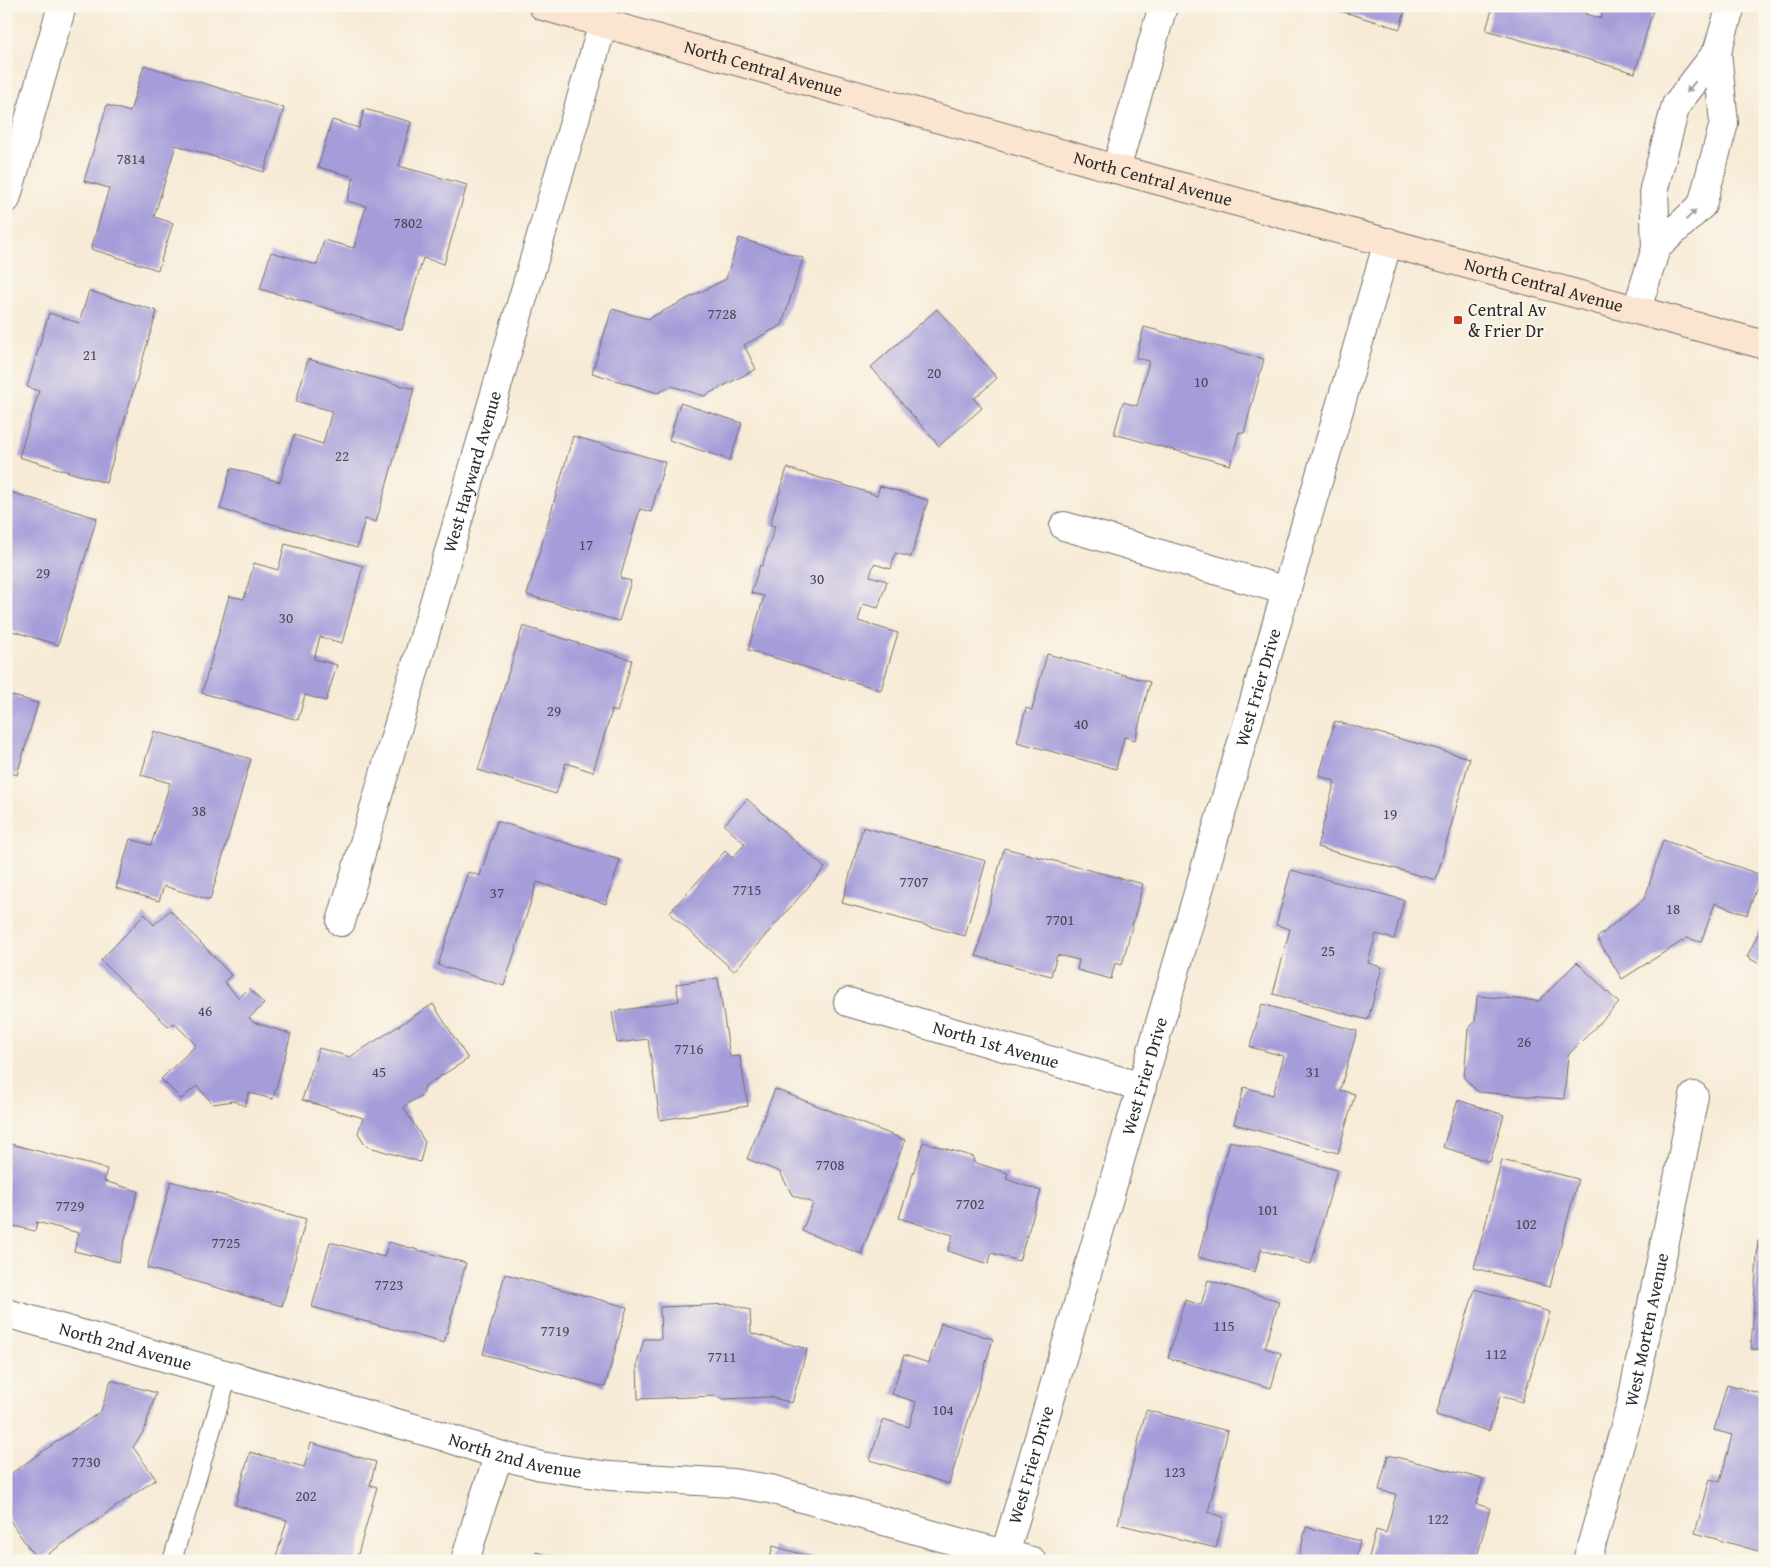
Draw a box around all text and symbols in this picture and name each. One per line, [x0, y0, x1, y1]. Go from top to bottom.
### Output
street label: North Central Avenue [681, 33, 846, 104]
one-way arrow [1685, 80, 1696, 93]
street label: North Central Avenue [1071, 144, 1236, 213]
house number: 7814 [117, 148, 145, 169]
one-way arrow [1685, 209, 1697, 221]
house number: 7802 [394, 212, 422, 233]
street label: North Central Avenue [1461, 250, 1626, 319]
place label: Central Av & Frier Dr [1468, 296, 1546, 344]
house number: 7728 [708, 303, 736, 324]
marker: Central Av & Frier Dr [1452, 314, 1464, 326]
house number: 21 [83, 344, 97, 365]
house number: 20 [927, 362, 941, 383]
house number: 10 [1194, 371, 1208, 392]
street label: West Hayward Avenue [435, 388, 508, 556]
house number: 22 [335, 445, 349, 466]
house number: 17 [579, 534, 593, 555]
house number: 29 [36, 562, 50, 583]
house number: 30 [810, 568, 824, 589]
house number: 30 [279, 607, 293, 628]
street label: West Frier Drive [1227, 625, 1288, 750]
house number: 29 [547, 700, 561, 721]
house number: 40 [1074, 713, 1088, 734]
house number: 38 [192, 800, 206, 821]
house number: 19 [1383, 803, 1397, 824]
house number: 7707 [900, 871, 928, 892]
house number: 7715 [733, 879, 761, 900]
house number: 37 [490, 882, 504, 903]
house number: 18 [1666, 898, 1680, 919]
house number: 7701 [1046, 909, 1074, 930]
house number: 25 [1321, 940, 1335, 961]
house number: 46 [198, 1000, 212, 1021]
street label: North 1st Avenue [930, 1013, 1062, 1075]
street label: West Frier Drive [1114, 1014, 1174, 1138]
house number: 26 [1517, 1031, 1531, 1052]
house number: 7716 [675, 1038, 703, 1059]
house number: 45 [372, 1061, 386, 1082]
house number: 31 [1306, 1061, 1320, 1082]
house number: 7708 [816, 1154, 844, 1175]
house number: 7702 [956, 1193, 984, 1214]
house number: 7729 [56, 1195, 84, 1216]
house number: 101 [1257, 1199, 1279, 1220]
house number: 102 [1515, 1213, 1537, 1234]
house number: 7725 [212, 1232, 240, 1253]
street label: West Morten Avenue [1617, 1250, 1675, 1409]
house number: 7723 [375, 1274, 403, 1295]
street label: North 2nd Avenue [56, 1315, 195, 1377]
house number: 115 [1213, 1315, 1235, 1336]
house number: 7719 [541, 1320, 569, 1341]
house number: 112 [1485, 1343, 1507, 1364]
house number: 7711 [708, 1346, 736, 1367]
house number: 104 [932, 1399, 954, 1420]
street label: West Frier Drive [1000, 1402, 1061, 1527]
street label: North 2nd Avenue [445, 1425, 583, 1485]
house number: 7730 [72, 1451, 100, 1472]
house number: 123 [1164, 1461, 1186, 1482]
house number: 202 [295, 1485, 317, 1506]
house number: 122 [1427, 1508, 1449, 1529]

